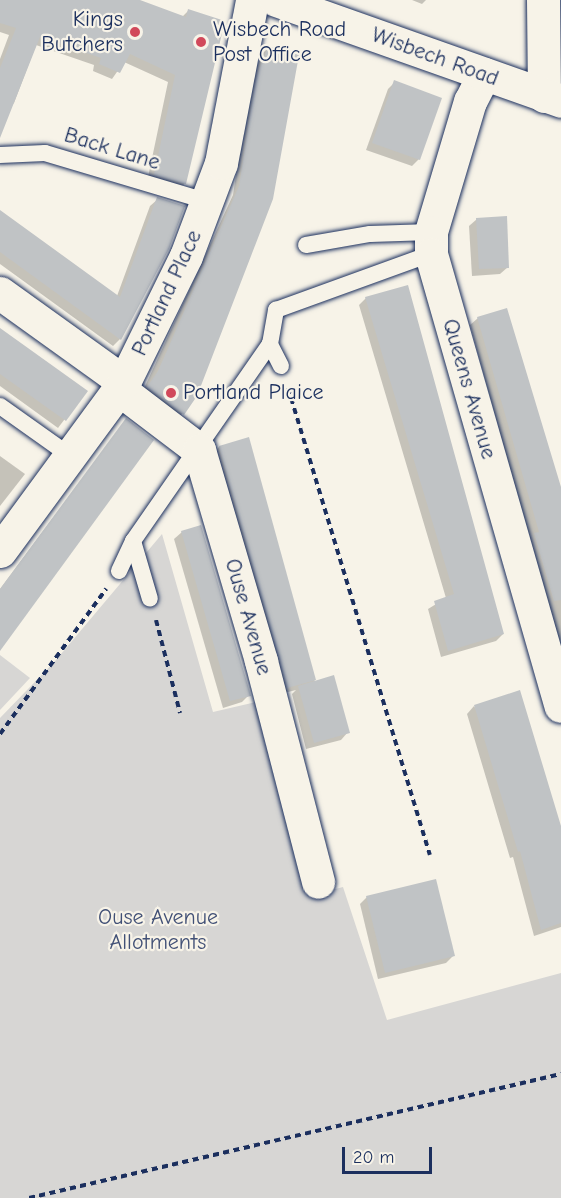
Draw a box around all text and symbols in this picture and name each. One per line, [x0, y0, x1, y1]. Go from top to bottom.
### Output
place label: Kings Butchers [41, 6, 123, 57]
place label: Wisbech Road Post Office [213, 16, 346, 68]
street label: Wisbech Road [368, 22, 502, 92]
marker: Kings Butchers [128, 25, 142, 39]
marker: Wisbech Road Post Office [194, 35, 208, 49]
street label: Back Lane [61, 122, 163, 176]
street label: Portland Place [126, 226, 208, 360]
street label: Queens Avenue [436, 316, 502, 462]
place label: Portland Plaice [183, 380, 324, 406]
marker: Portland Plaice [164, 386, 178, 400]
street label: Ouse Avenue [219, 556, 277, 678]
park label: Ouse Avenue Allotments [98, 904, 218, 956]
scale bar [345, 1135, 435, 1173]
text: 20 m [353, 1147, 394, 1168]

